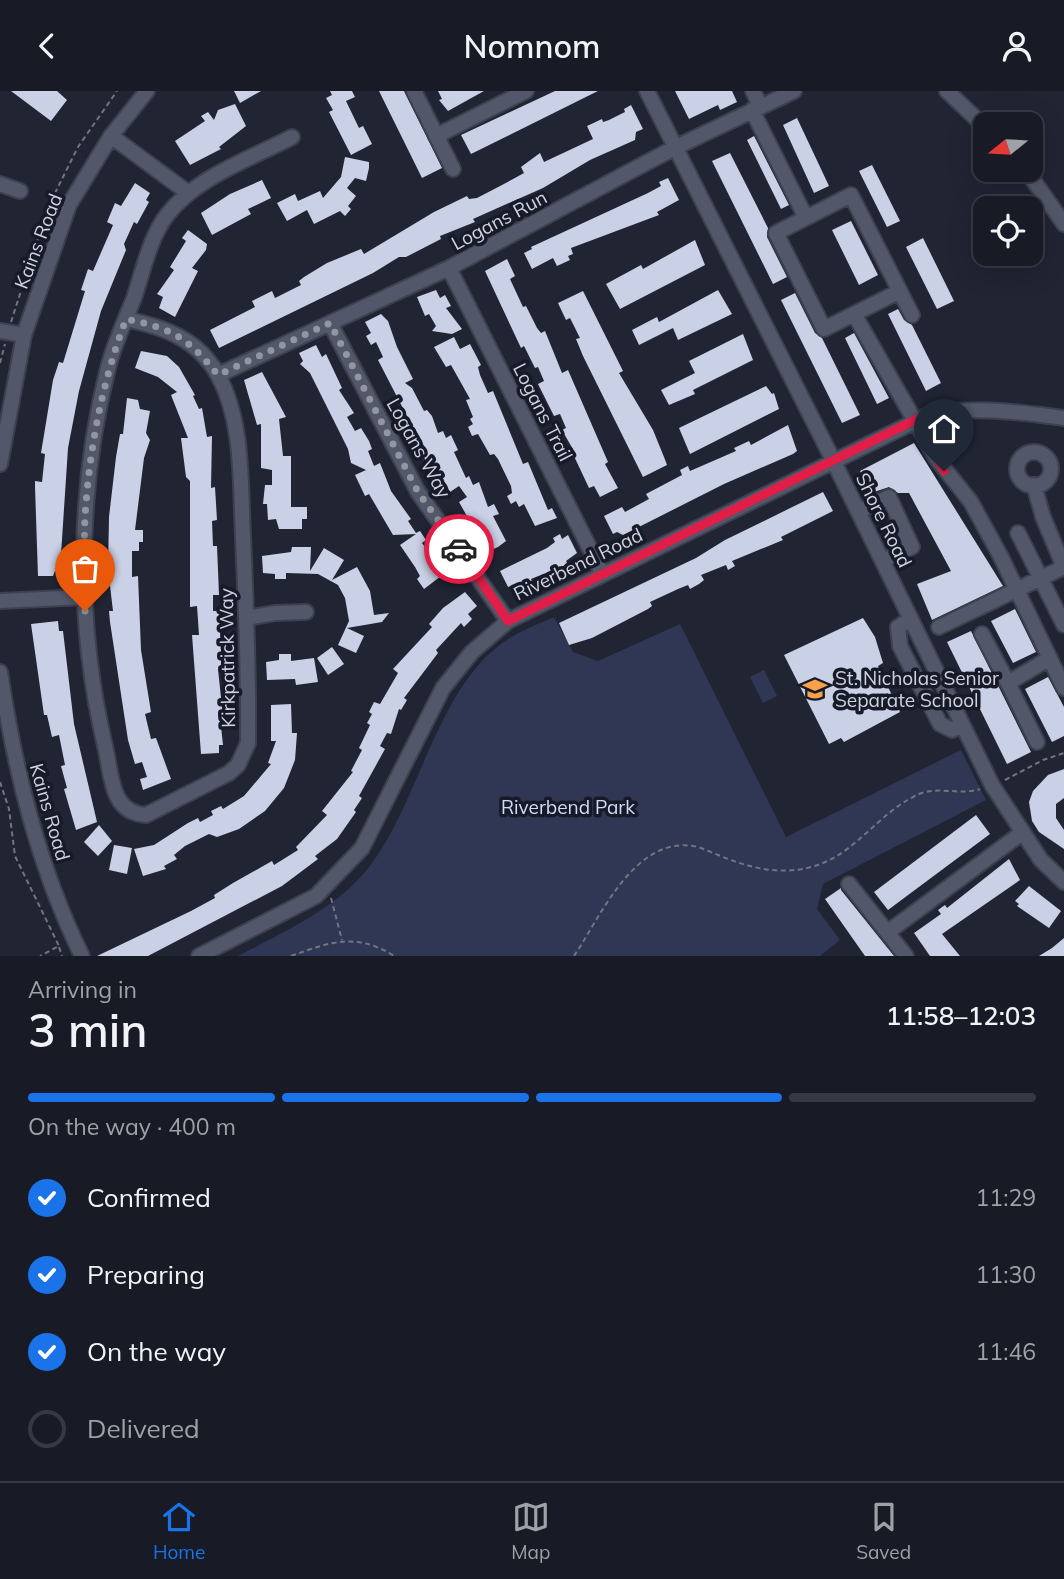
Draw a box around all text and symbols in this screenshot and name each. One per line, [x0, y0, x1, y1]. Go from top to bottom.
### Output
text: Nomnom [464, 26, 601, 66]
icon: back [28, 27, 66, 65]
icon: person [998, 27, 1036, 65]
north arrow [973, 112, 1043, 182]
map controls [973, 112, 1043, 266]
street label: Logans Run [447, 185, 551, 255]
street label: Kains Road [9, 190, 67, 292]
button: locate [973, 196, 1043, 266]
street label: Logans Trail [508, 359, 578, 465]
street label: Logans Way [382, 394, 456, 502]
pin [914, 399, 974, 471]
icon: home [925, 410, 963, 448]
street label: Shore Road [851, 469, 917, 571]
courier [424, 514, 494, 584]
street label: Riverbend Road [510, 522, 646, 606]
icon: car [440, 530, 478, 568]
pin [55, 539, 115, 611]
icon: bag [66, 550, 104, 588]
street label: Kirkpatrick Way [214, 588, 240, 728]
place label: St. Nicholas Senior Separate School [835, 666, 999, 712]
school or university icon: St. Nicholas Senior Separate School [801, 675, 829, 703]
street label: Kains Road [25, 761, 75, 863]
park label: Riverbend Park [501, 795, 635, 819]
text: Arriving in [28, 975, 137, 1004]
text: 11:58–12:03 [886, 999, 1036, 1032]
text: 3 min [28, 1001, 147, 1059]
text: On the way · 400 m [28, 1112, 236, 1141]
icon: check [28, 1179, 66, 1217]
text: Confirmed [87, 1181, 211, 1214]
text: 11:29 [976, 1183, 1036, 1212]
icon: check [28, 1256, 66, 1294]
text: Preparing [87, 1258, 205, 1291]
text: 11:30 [976, 1260, 1036, 1289]
icon: check [28, 1333, 66, 1371]
text: On the way [87, 1335, 226, 1368]
text: 11:46 [976, 1337, 1036, 1366]
text: Delivered [87, 1412, 200, 1445]
tab: Home [153, 1498, 205, 1564]
tab: Map [511, 1498, 550, 1564]
tab: Saved [856, 1498, 911, 1564]

